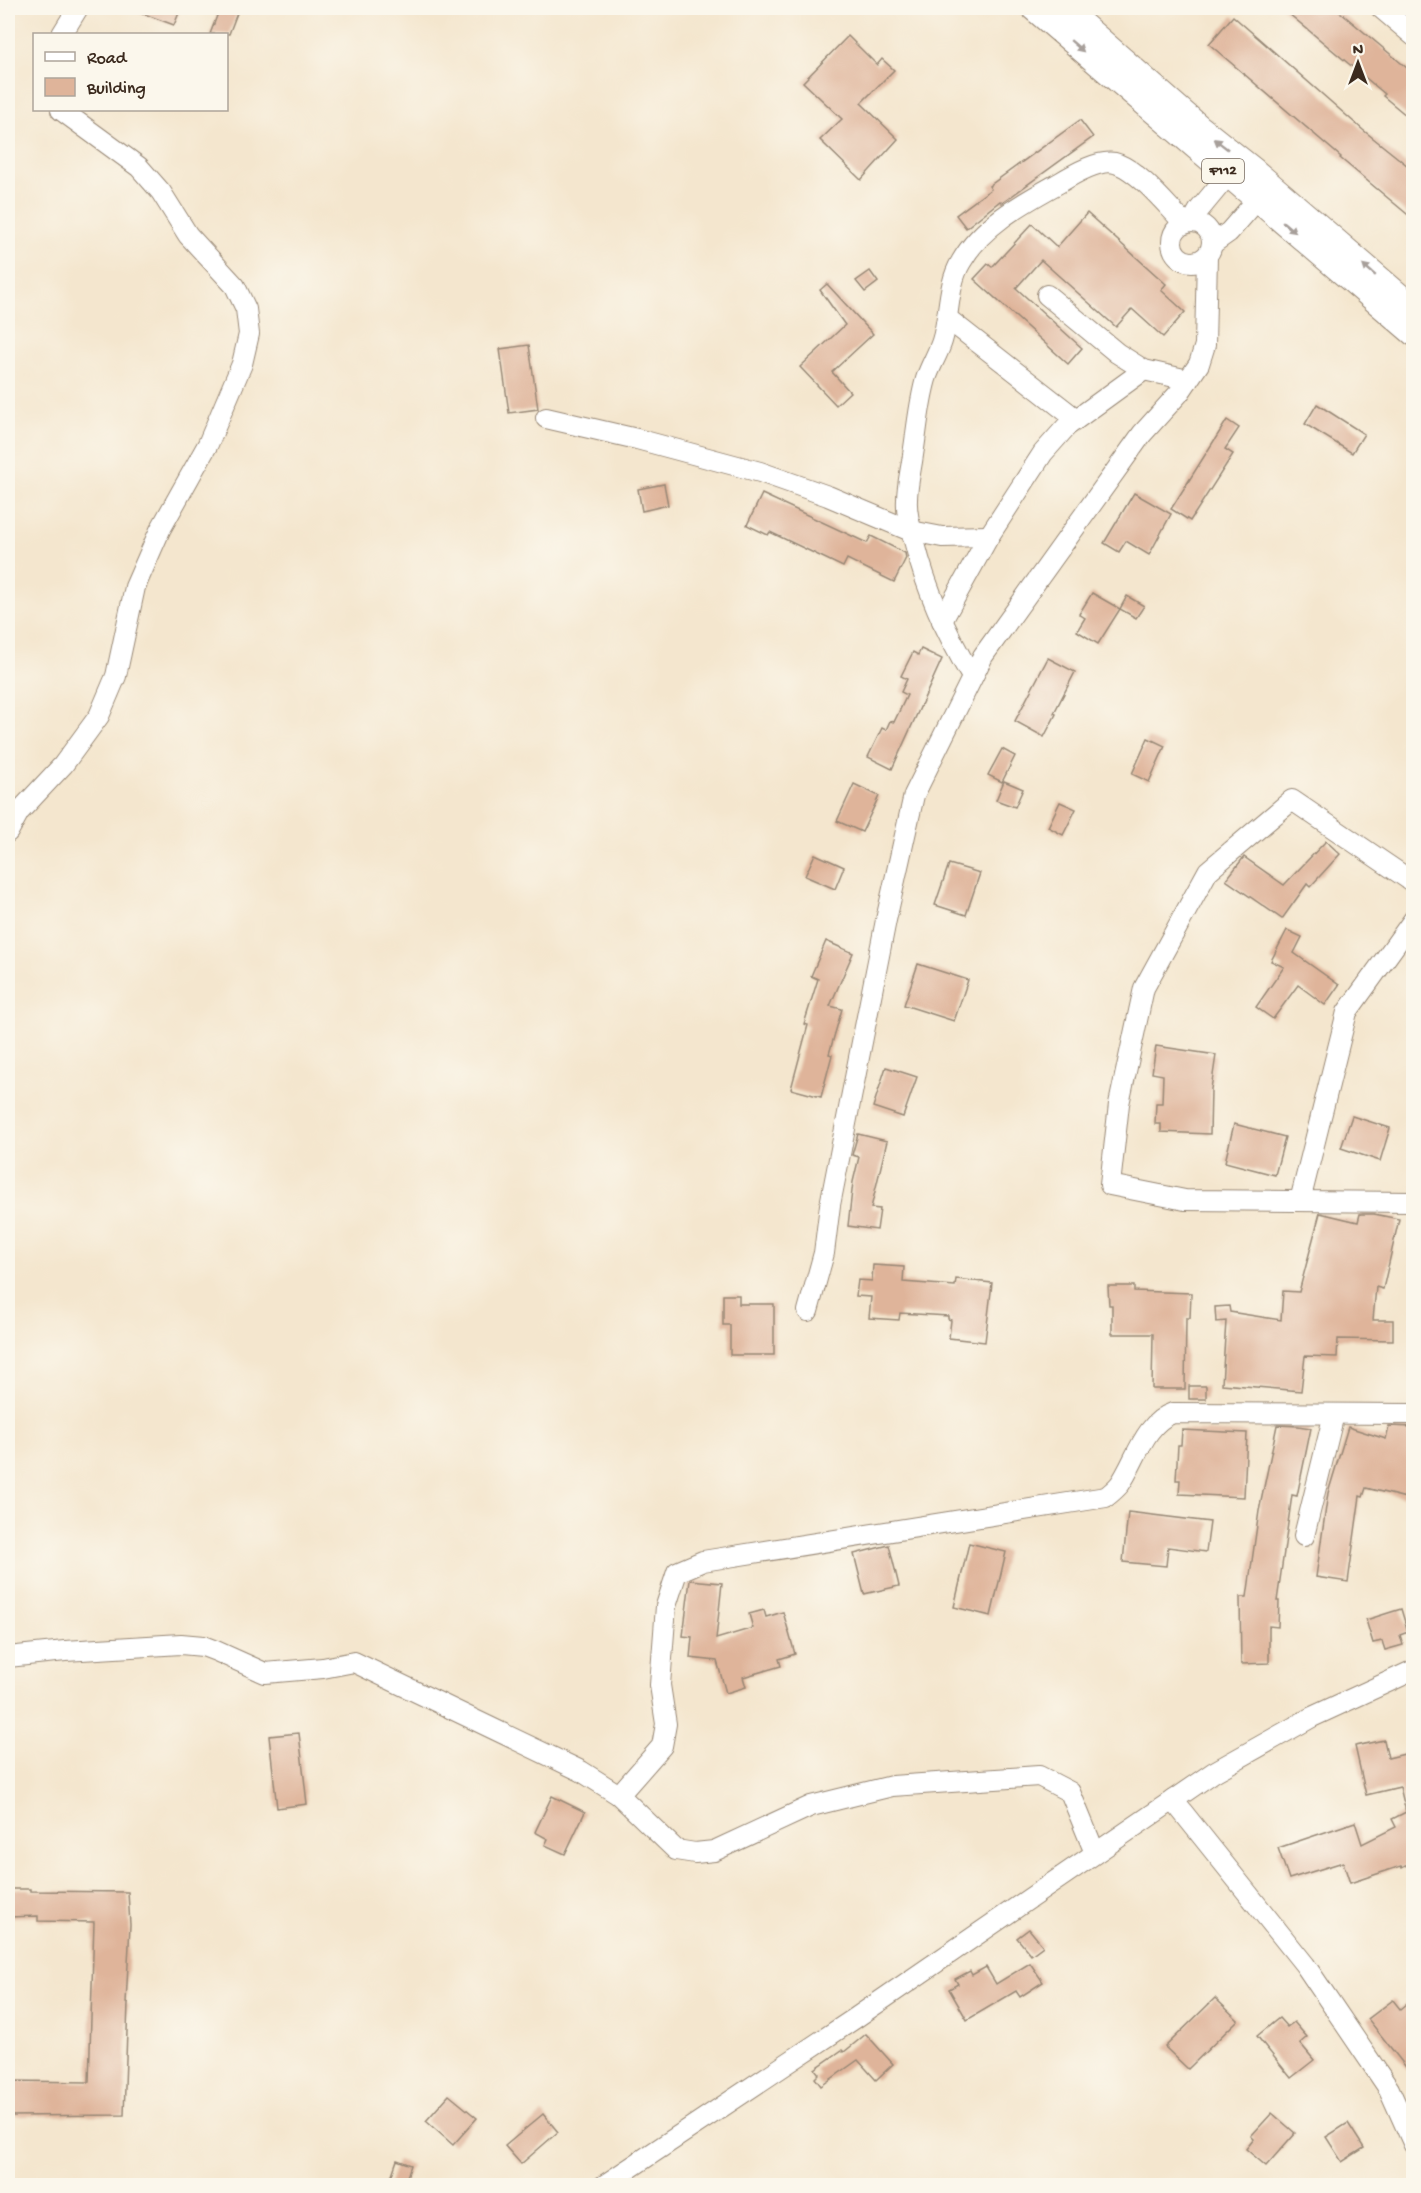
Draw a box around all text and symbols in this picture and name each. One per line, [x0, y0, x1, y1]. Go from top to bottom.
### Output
legend [33, 33, 228, 111]
north arrow [1328, 33, 1388, 93]
one-way arrow [1069, 39, 1085, 52]
text: N [1353, 42, 1364, 61]
text: Road [87, 49, 128, 70]
text: Building [86, 79, 146, 100]
one-way arrow [1213, 137, 1229, 150]
road number: F112 [1202, 159, 1244, 183]
one-way arrow [1281, 220, 1296, 233]
one-way arrow [1362, 264, 1377, 277]

